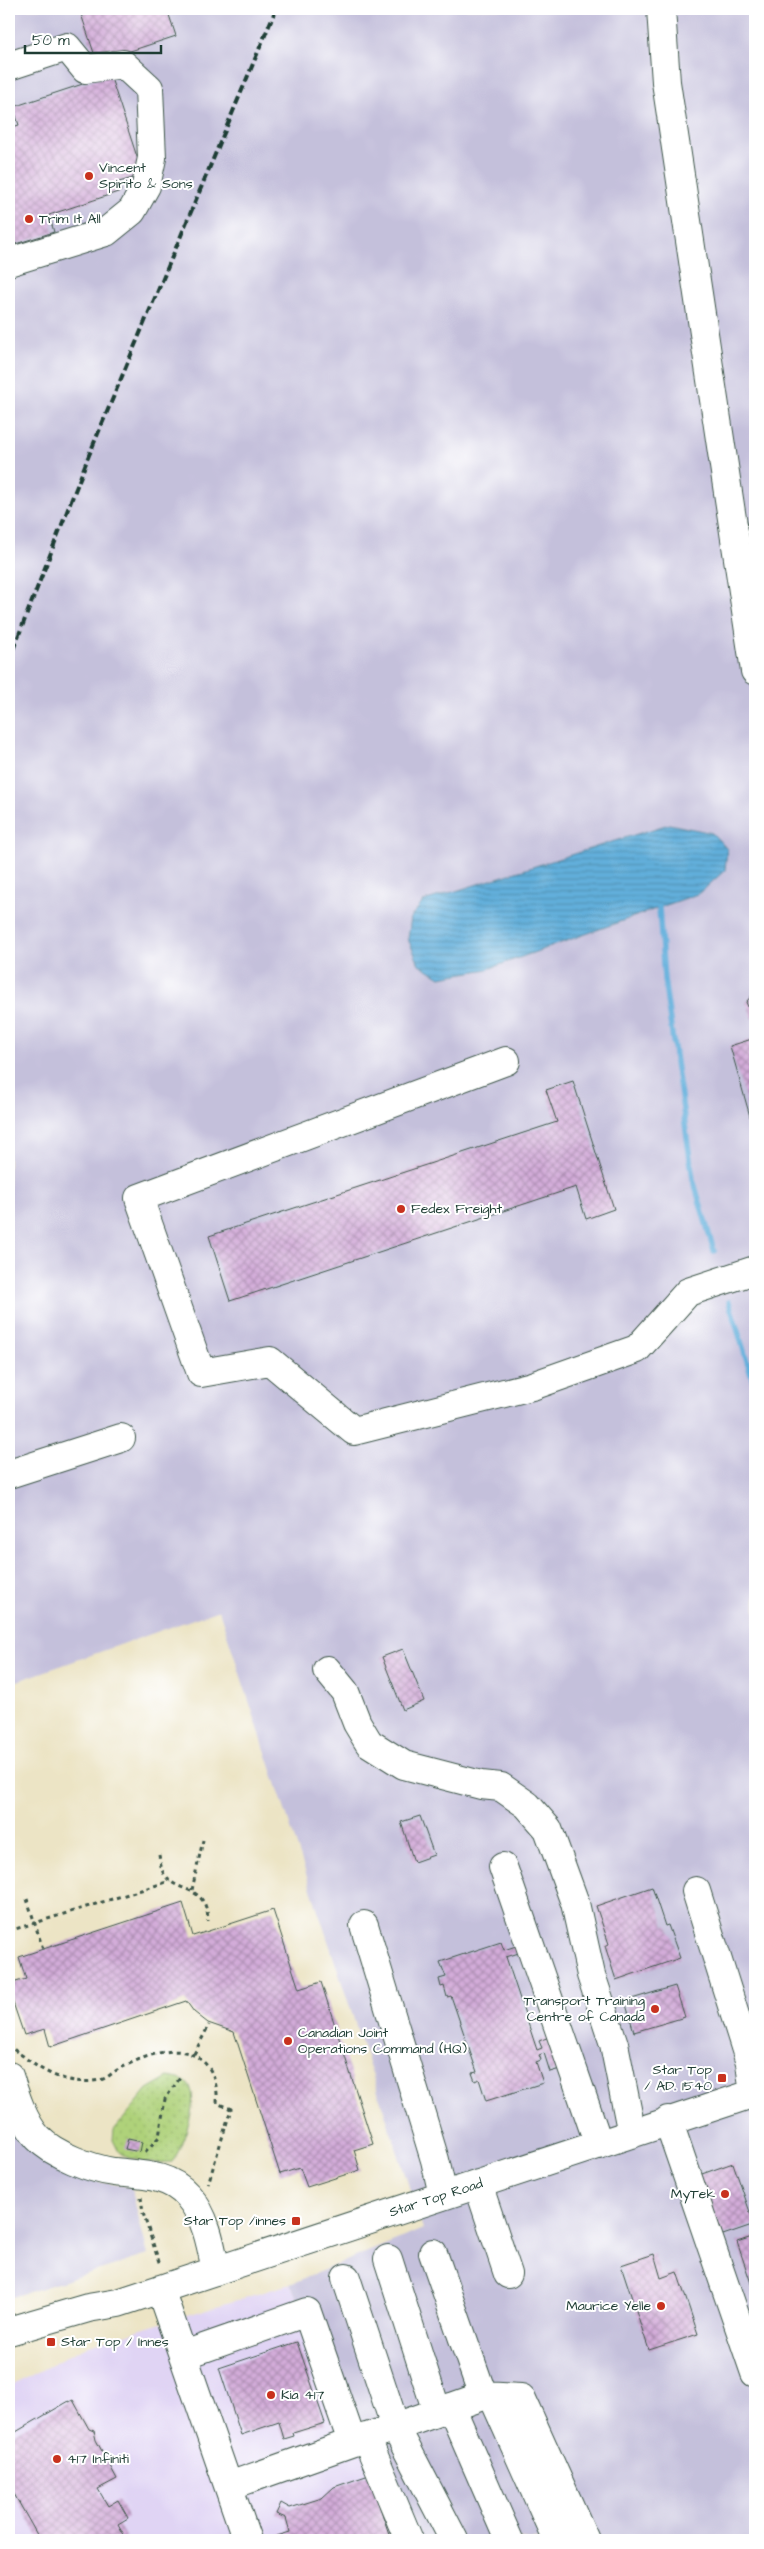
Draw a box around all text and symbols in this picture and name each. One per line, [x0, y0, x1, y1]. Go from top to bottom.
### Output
scale bar [25, 22, 161, 54]
text: 50 m [32, 30, 70, 51]
place label: Vincent Spirito & Sons [99, 158, 193, 194]
marker: Vincent Spirito & Sons [83, 170, 95, 182]
place label: Trim It All [39, 209, 101, 229]
marker: Trim It All [23, 213, 35, 225]
place label: Fedex Freight [411, 1199, 502, 1219]
marker: Fedex Freight [395, 1203, 407, 1215]
place label: Transport Training Centre of Canada [524, 1991, 645, 2027]
marker: Transport Training Centre of Canada [649, 2003, 661, 2015]
place label: Canadian Joint Operations Command (HQ) [298, 2023, 467, 2059]
marker: Canadian Joint Operations Command (HQ) [282, 2035, 294, 2047]
place label: Star Top / AD. 1540 [644, 2060, 712, 2096]
marker: Star Top / AD. 1540 [716, 2072, 728, 2084]
street label: Star Top Road [387, 2173, 485, 2223]
place label: MyTek [671, 2184, 715, 2204]
marker: MyTek [719, 2188, 731, 2200]
place label: Star Top /innes [184, 2211, 286, 2231]
marker: Star Top /innes [290, 2215, 302, 2227]
place label: Maurice Yelle [566, 2296, 651, 2316]
marker: Maurice Yelle [655, 2300, 667, 2312]
place label: Star Top / Innes [61, 2332, 169, 2352]
marker: Star Top / Innes [45, 2336, 57, 2348]
place label: Kia 417 [281, 2385, 325, 2405]
marker: Kia 417 [265, 2389, 277, 2401]
place label: 417 Infiniti [67, 2449, 129, 2469]
marker: 417 Infiniti [51, 2453, 63, 2465]

